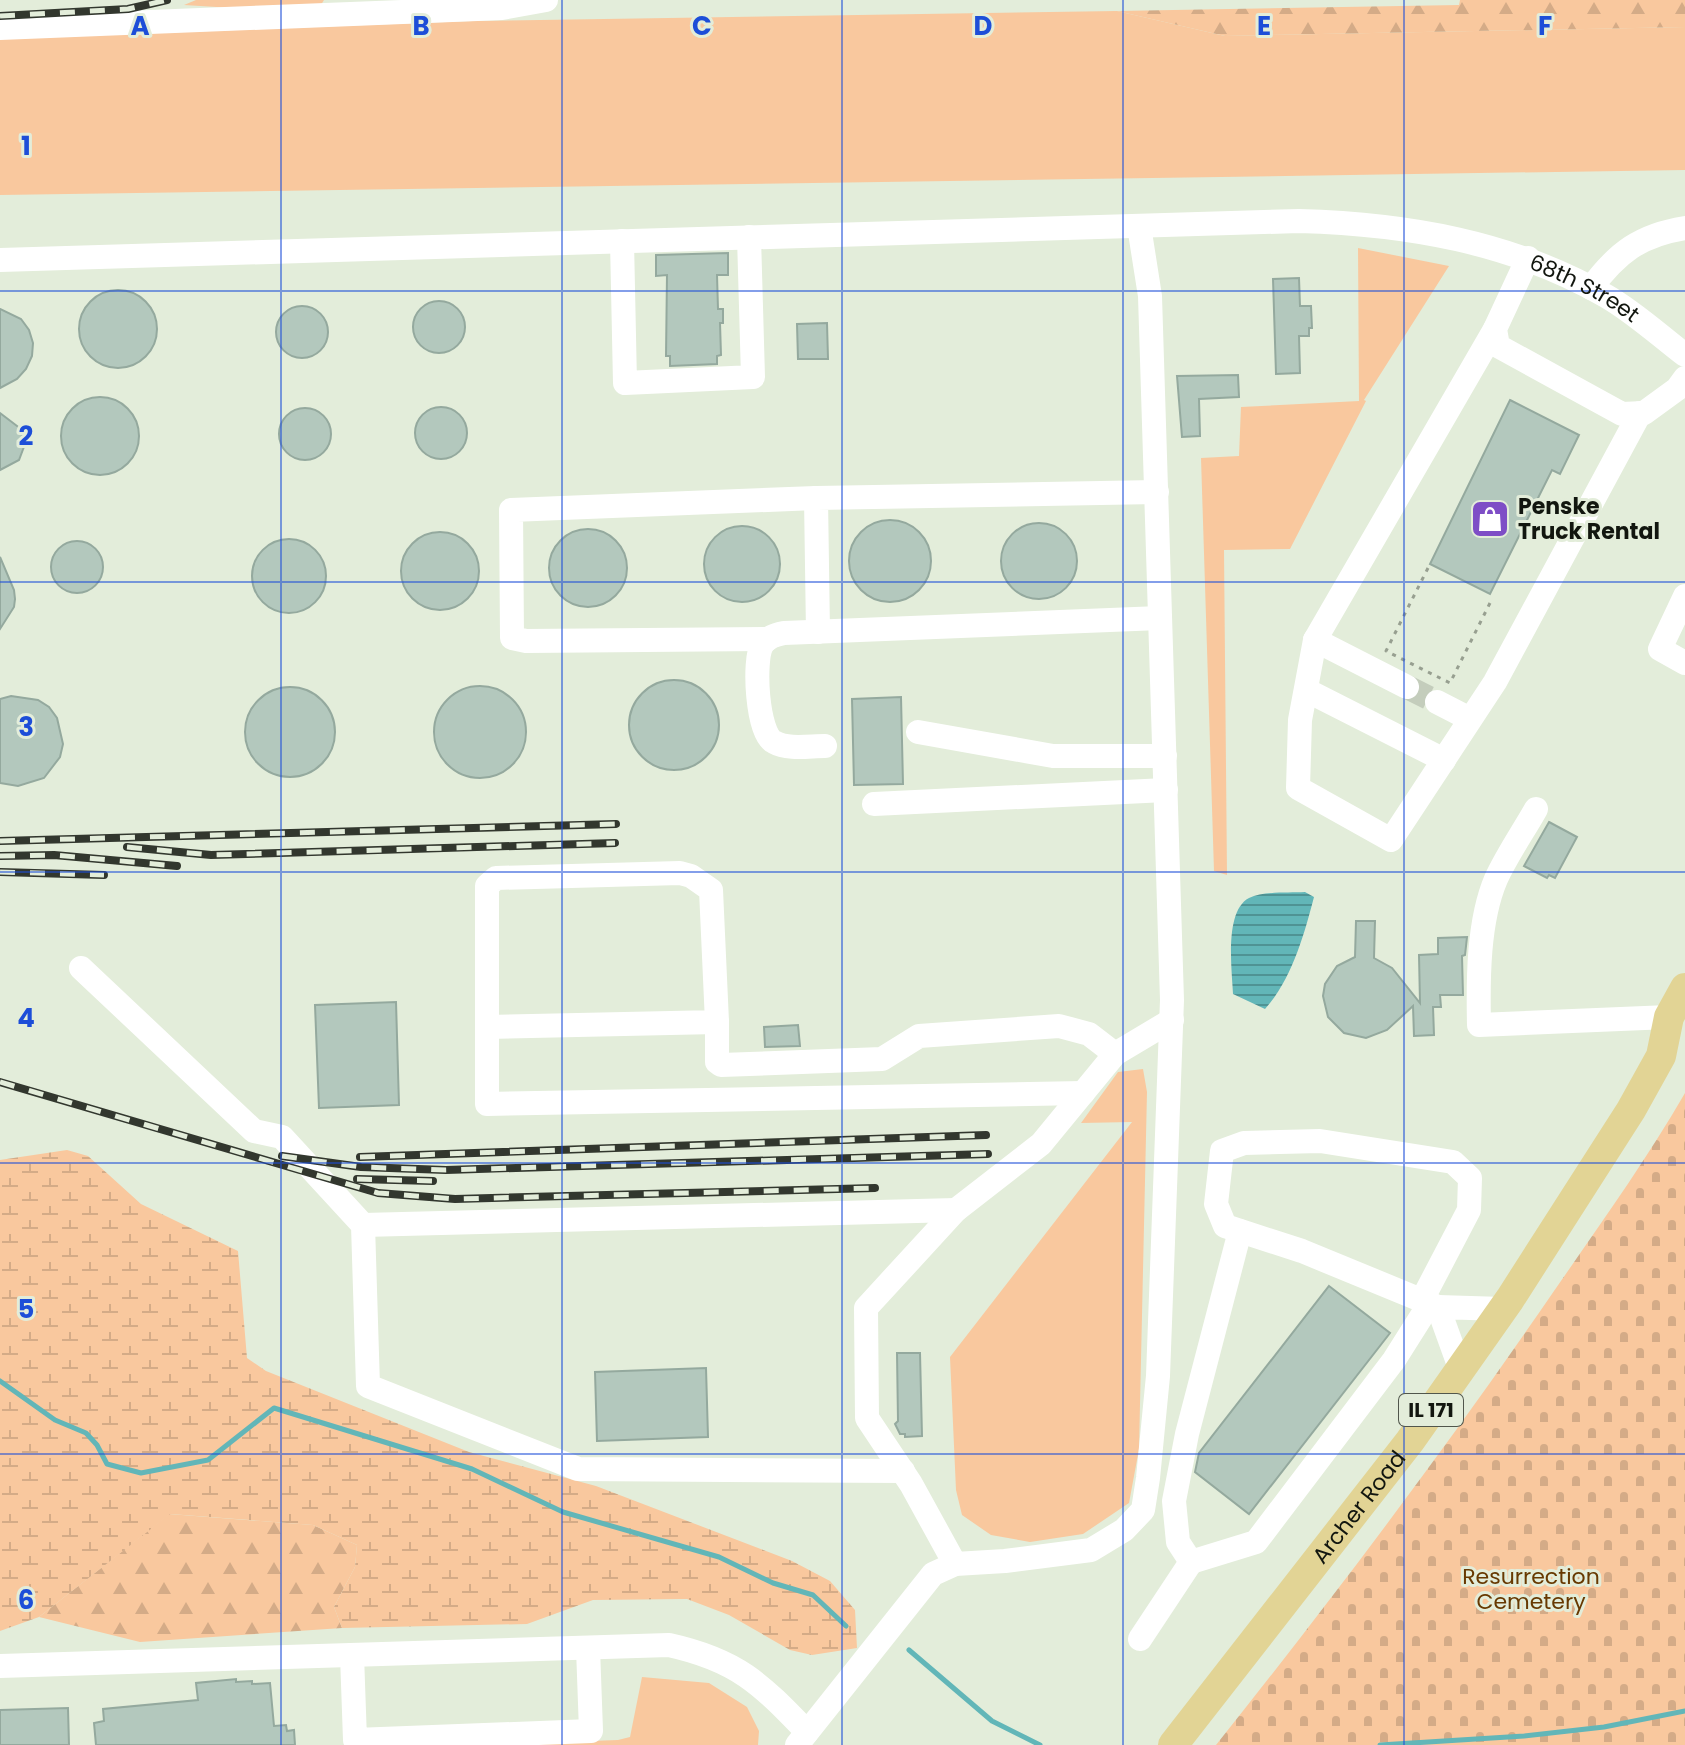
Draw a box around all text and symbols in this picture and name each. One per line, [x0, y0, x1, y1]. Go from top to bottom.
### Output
text: A [130, 8, 150, 44]
text: B [412, 8, 430, 44]
text: C [692, 8, 712, 44]
text: D [974, 8, 993, 44]
text: E [1257, 8, 1271, 44]
text: F [1538, 8, 1552, 44]
text: 1 [21, 128, 31, 164]
street label: 68th Street [1525, 246, 1646, 329]
text: 2 [19, 418, 34, 454]
place label: Penske Truck Rental [1518, 491, 1660, 547]
shop icon: Penske Truck Rental [1469, 498, 1511, 540]
text: 3 [18, 709, 34, 745]
text: 4 [17, 1000, 35, 1036]
text: 5 [18, 1291, 34, 1327]
road number: IL 171 [1399, 1394, 1463, 1426]
street label: Archer Road [1305, 1444, 1413, 1570]
park label: Resurrection Cemetery [1462, 1561, 1600, 1617]
text: 6 [18, 1582, 34, 1618]

